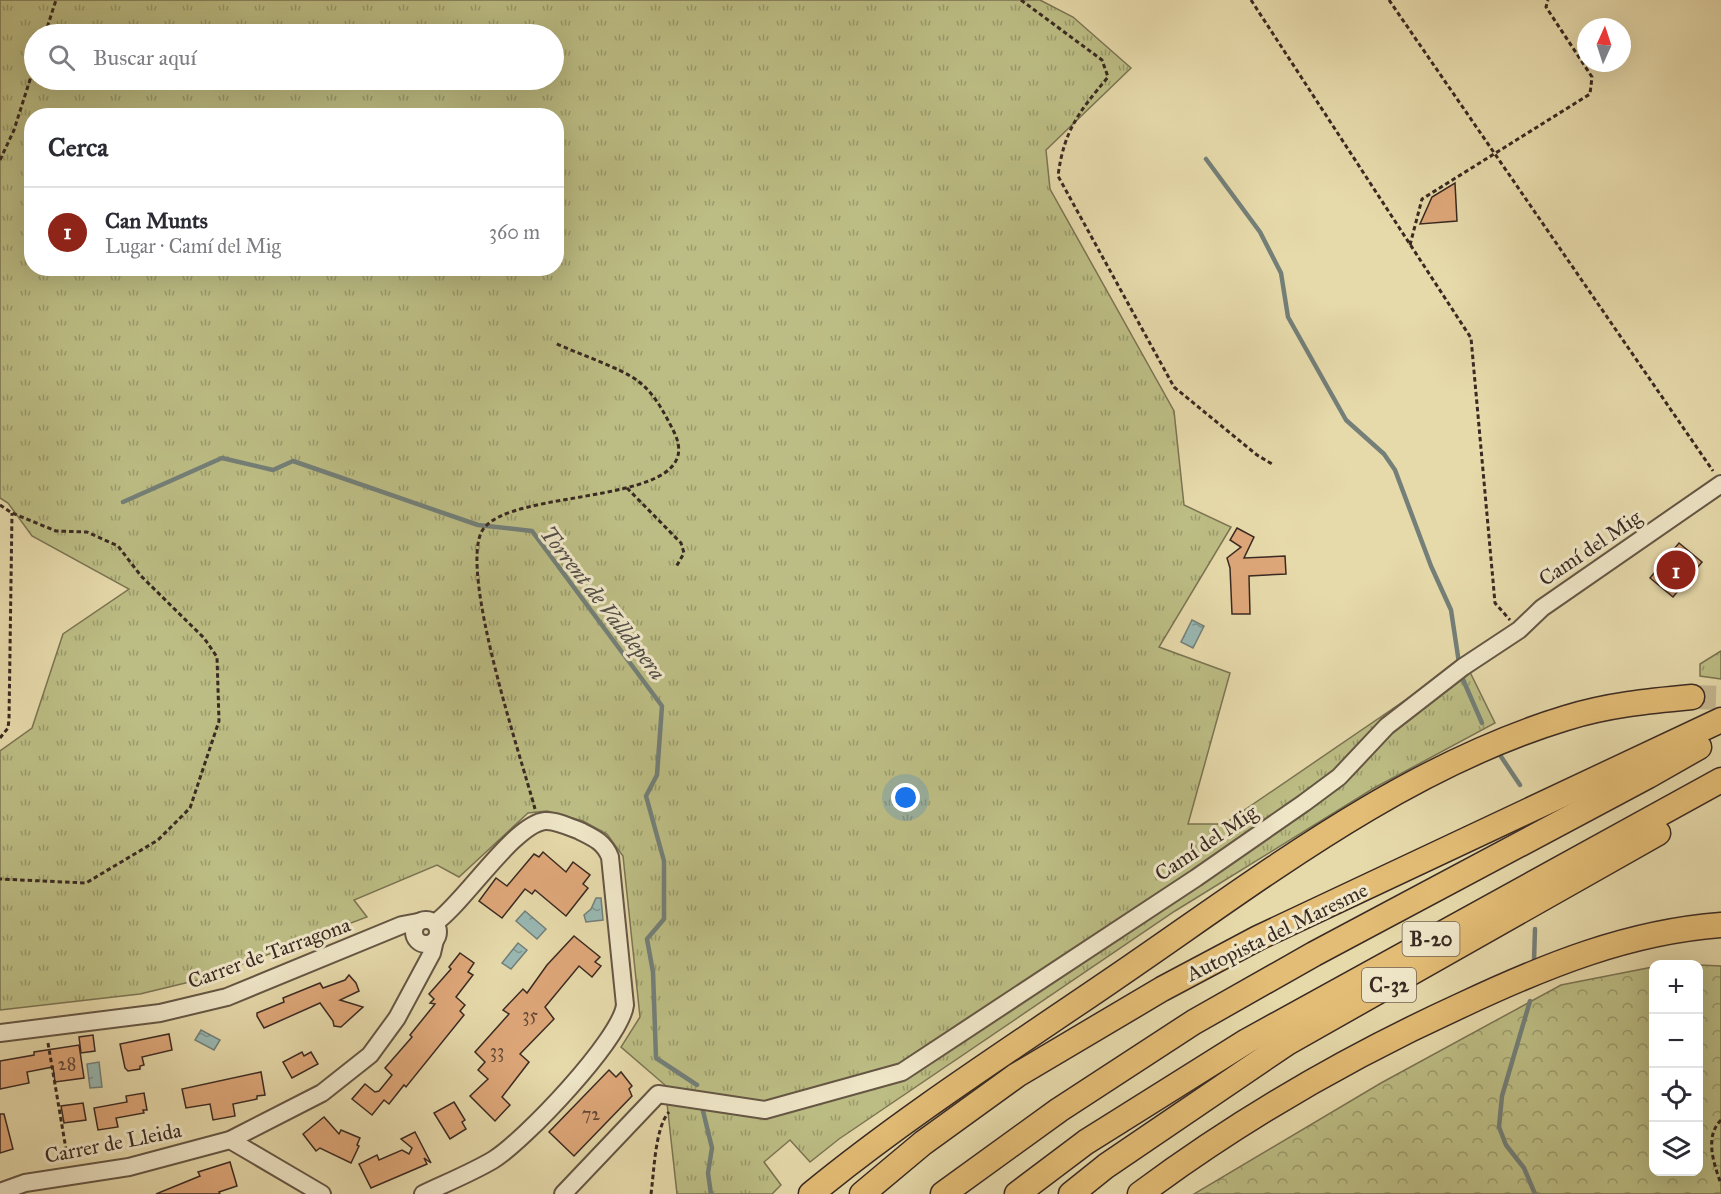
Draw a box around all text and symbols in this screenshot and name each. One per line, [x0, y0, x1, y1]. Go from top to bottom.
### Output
north arrow [1577, 18, 1631, 72]
search box [24, 24, 564, 90]
icon: search [45, 41, 78, 74]
text: Buscar aquí [93, 44, 196, 71]
text: Cerca [48, 131, 108, 163]
text: Can Munts [105, 207, 208, 234]
text: 1 [64, 220, 71, 244]
text: 360 m [489, 220, 540, 244]
text: Lugar · Camí del Mig [105, 234, 281, 258]
street label: Camí del Mig [1534, 504, 1646, 592]
water label: Torrent de Valldepera [535, 521, 671, 685]
pin: 1 [1656, 548, 1696, 592]
your location [891, 783, 920, 812]
street label: Camí del Mig [1150, 799, 1262, 887]
street label: Autopista del Maresme [1181, 877, 1372, 988]
street label: Carrer de Tarragona [184, 911, 354, 994]
road number: B-20 [1402, 922, 1460, 956]
map controls [1649, 960, 1703, 1176]
button: + [1649, 960, 1703, 1014]
road number: C-32 [1362, 968, 1416, 1002]
house number: 35 [522, 1004, 538, 1026]
button: − [1649, 1014, 1703, 1068]
house number: 33 [490, 1040, 504, 1062]
house number: 28 [58, 1053, 76, 1075]
button: locate [1649, 1068, 1703, 1122]
house number: 72 [582, 1103, 600, 1125]
street label: Carrer de Lleida [42, 1117, 184, 1169]
button: layers [1649, 1122, 1703, 1176]

